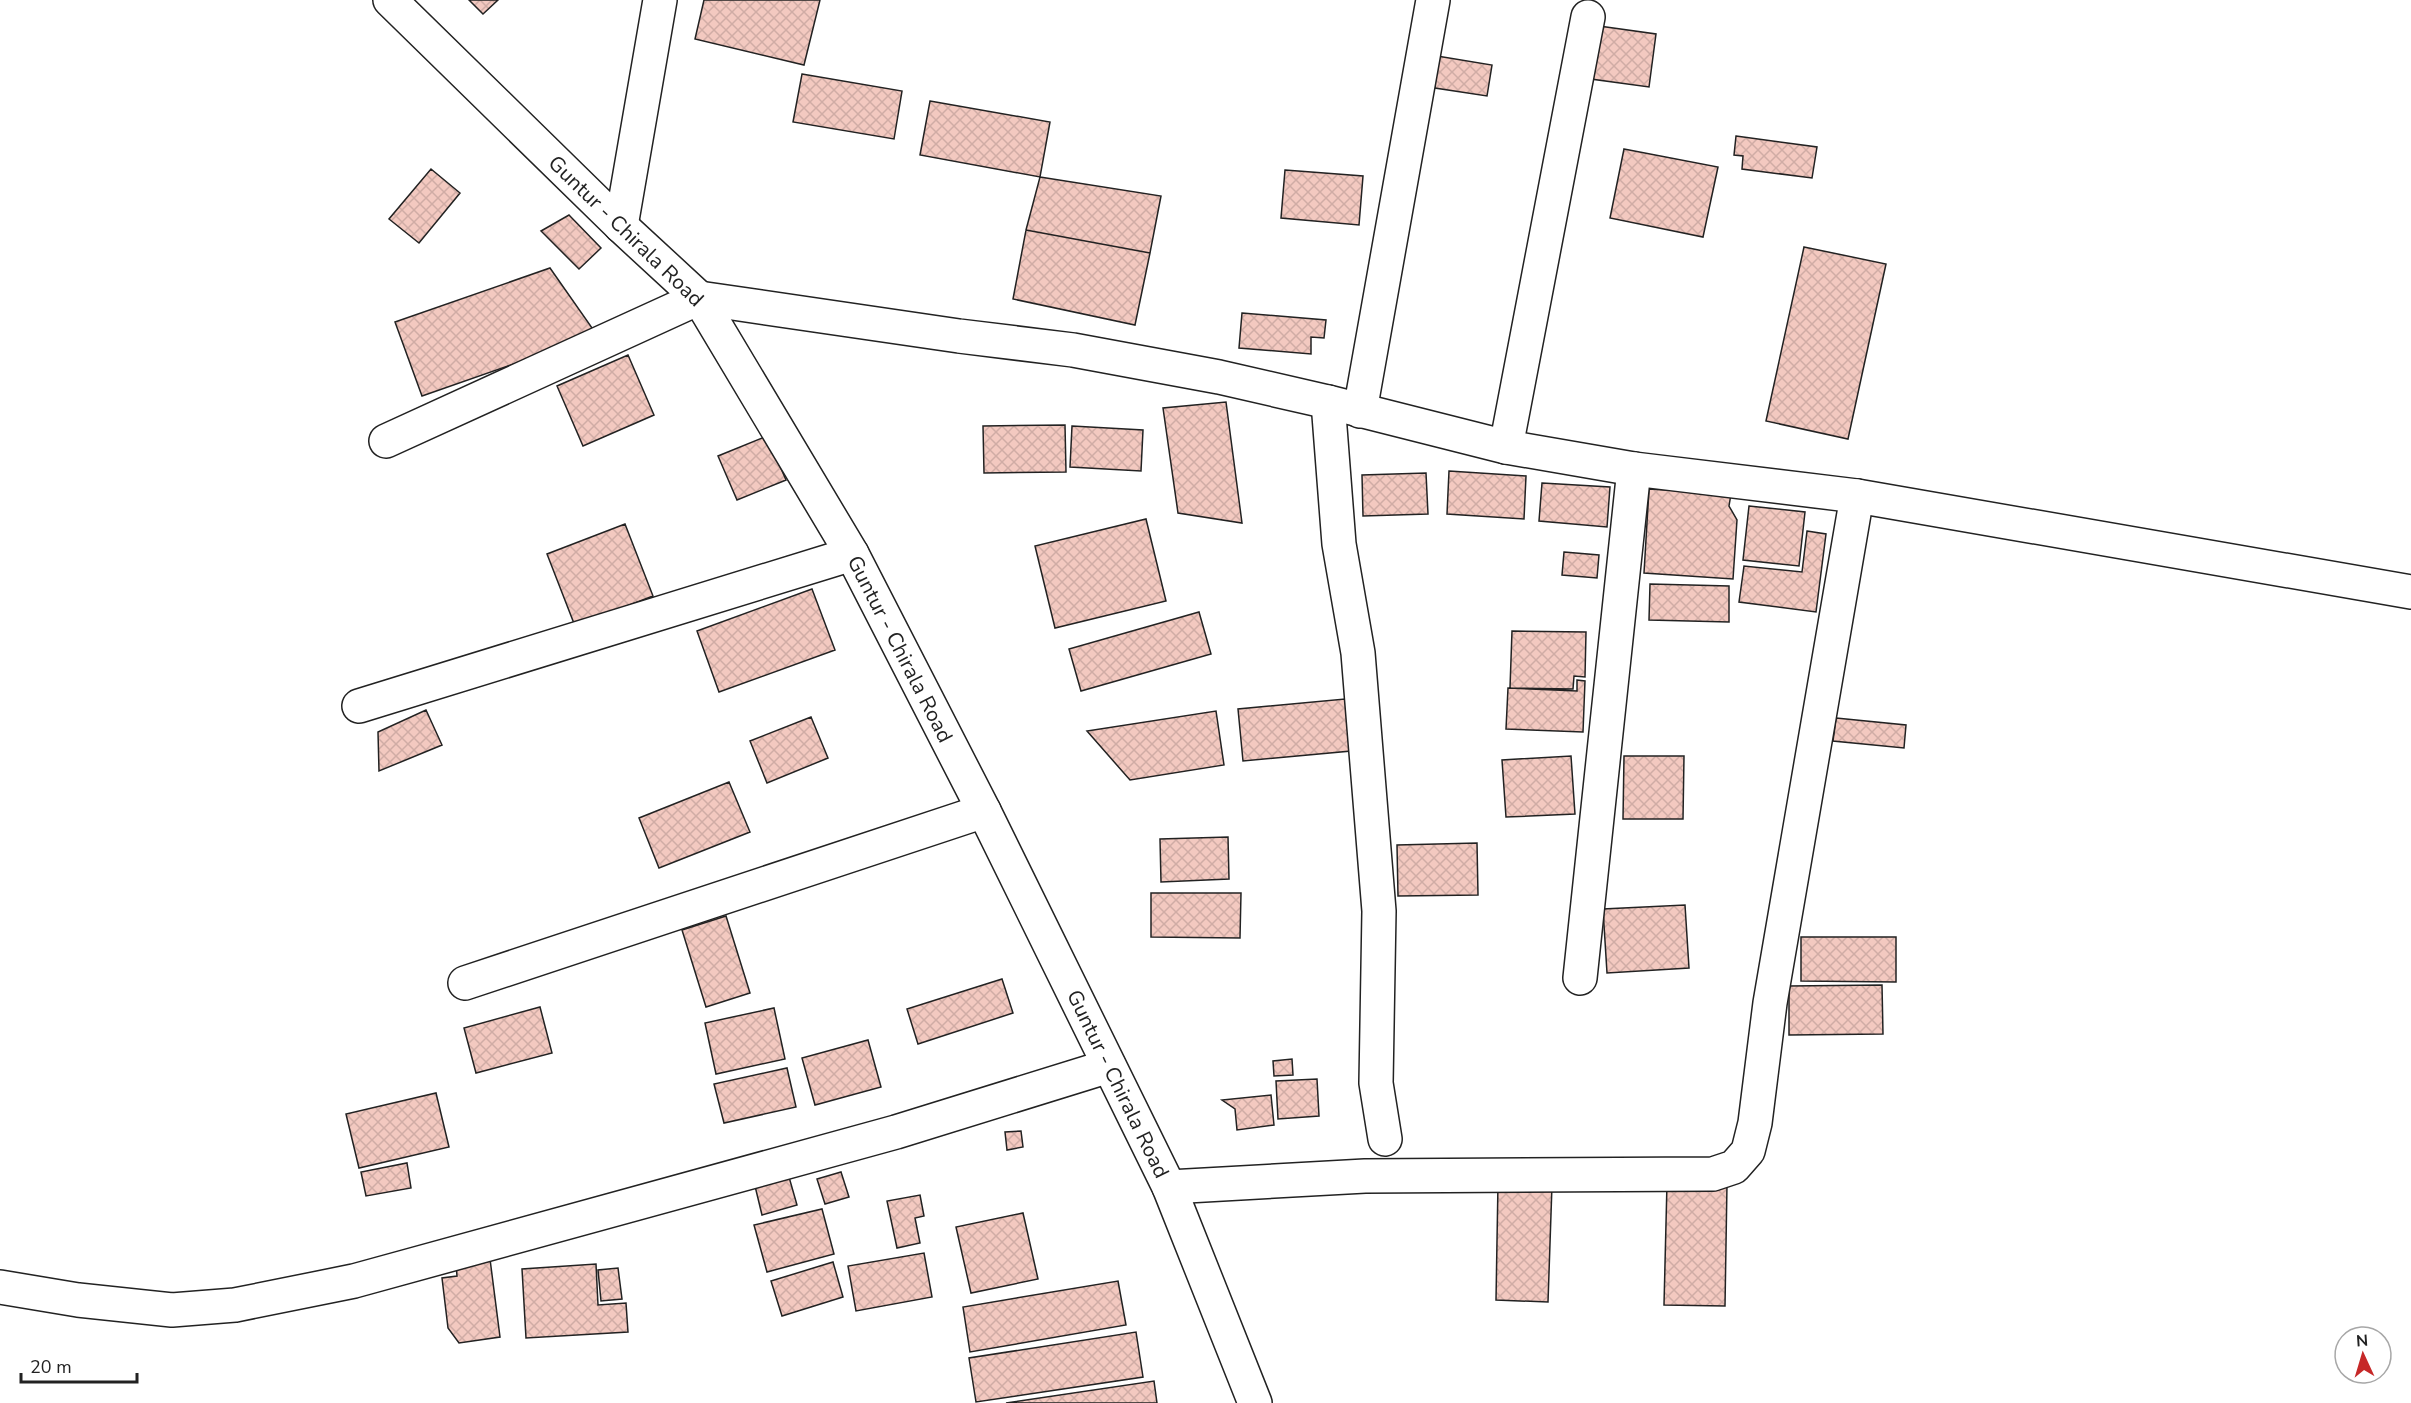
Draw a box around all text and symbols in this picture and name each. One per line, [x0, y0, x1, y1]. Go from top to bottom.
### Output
street label: Guntur - Chirala Road [542, 149, 710, 313]
street label: Guntur - Chirala Road [841, 551, 959, 747]
street label: Guntur - Chirala Road [1060, 985, 1176, 1183]
north arrow [2333, 1325, 2393, 1385]
text: N [2355, 1330, 2369, 1352]
scale bar [21, 1346, 136, 1384]
text: 20 m [30, 1355, 72, 1379]

